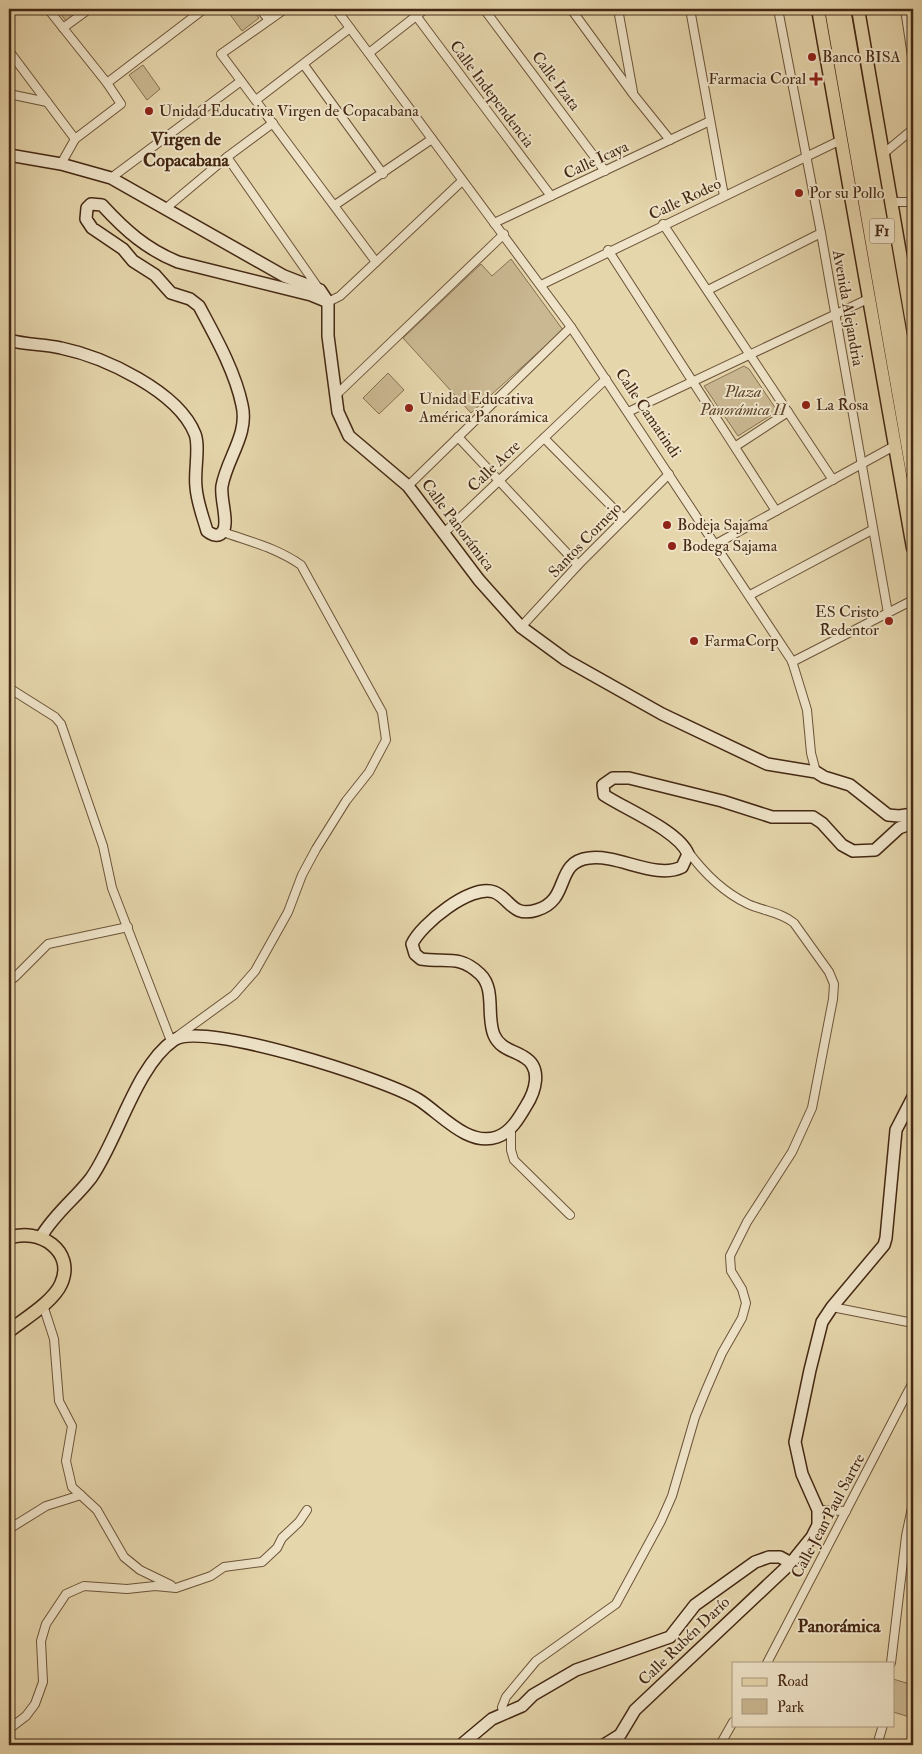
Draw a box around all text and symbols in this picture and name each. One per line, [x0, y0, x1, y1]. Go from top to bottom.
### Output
street label: Calle Independencia [444, 37, 539, 152]
street label: Calle Izata [527, 47, 585, 115]
place label: Banco BISA [822, 47, 901, 67]
marker: Banco BISA [806, 51, 818, 63]
place label: Farmacia Coral [708, 69, 806, 89]
marker: Farmacia Coral [810, 73, 822, 85]
place label: Unidad Educativa Virgen de Copacabana [159, 101, 419, 122]
marker: Unidad Educativa Virgen de Copacabana [143, 105, 155, 117]
district label: Virgen de Copacabana [143, 128, 230, 172]
street label: Calle Icaya [560, 136, 632, 184]
street label: Calle Rodeo [646, 173, 725, 224]
place label: Por su Pollo [809, 183, 885, 203]
marker: Por su Pollo [793, 187, 805, 199]
road number: F1 [870, 218, 894, 244]
street label: Avenida Alejandria [828, 247, 868, 368]
street label: Calle Camatindi [611, 365, 685, 461]
park label: Plaza Panorámica II [699, 382, 789, 420]
place label: Unidad Educativa América Panorámica [418, 389, 549, 427]
place label: La Rosa [816, 395, 869, 415]
marker: La Rosa [800, 399, 812, 411]
marker: Unidad Educativa América Panorámica [403, 402, 415, 414]
street label: Calle Acre [463, 436, 525, 496]
street label: Calle Panorámica [417, 475, 499, 575]
street label: Santos Cornejo [544, 498, 626, 582]
place label: Bodeja Sajama [677, 515, 769, 535]
marker: Bodeja Sajama [661, 519, 673, 531]
place label: Bodega Sajama [682, 536, 778, 556]
marker: Bodega Sajama [666, 540, 678, 552]
place label: ES Cristo Redentor [815, 602, 879, 640]
marker: ES Cristo Redentor [883, 615, 895, 627]
place label: FarmaCorp [704, 631, 779, 652]
marker: FarmaCorp [688, 635, 700, 647]
street label: Calle Jean Paul Sartre [787, 1450, 870, 1582]
street label: Calle Rubén Darío [634, 1592, 734, 1690]
district label: Panorámica [798, 1615, 881, 1638]
legend [732, 1662, 894, 1726]
text: Road [777, 1672, 809, 1691]
text: Park [777, 1698, 804, 1717]

